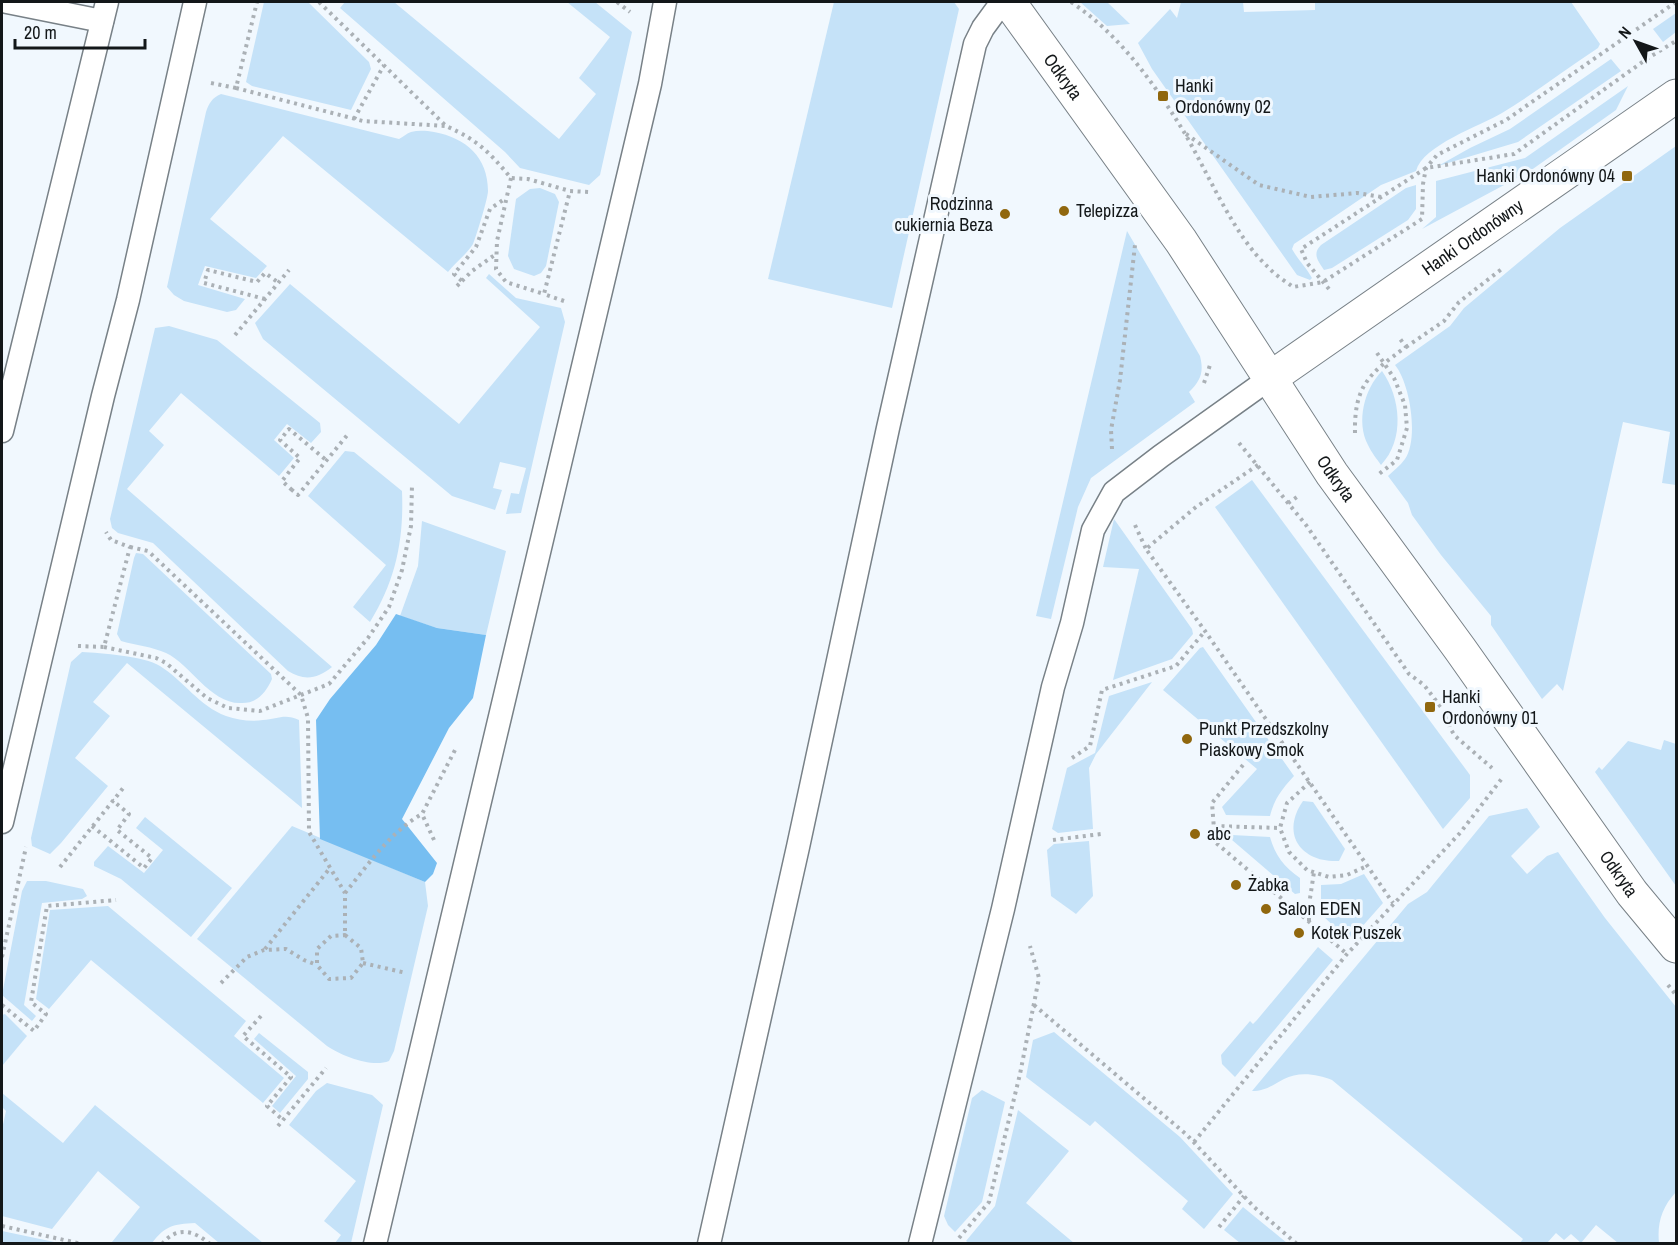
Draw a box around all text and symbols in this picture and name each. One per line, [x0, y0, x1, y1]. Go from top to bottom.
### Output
scale bar [15, 12, 146, 50]
north arrow [1606, 12, 1666, 72]
text: 20 m [24, 20, 57, 45]
text: N [1613, 22, 1636, 43]
street label: Odkryta [1038, 48, 1088, 105]
place label: Hanki Ordonówny 02 [1175, 73, 1271, 119]
marker: Hanki Ordonówny 02 [1156, 89, 1170, 103]
place label: Hanki Ordonówny 04 [1476, 163, 1615, 188]
marker: Hanki Ordonówny 04 [1620, 169, 1634, 183]
place label: Rodzinna cukiernia Beza [895, 191, 993, 237]
street label: Hanki Ordonówny [1417, 193, 1529, 281]
place label: Telepizza [1076, 198, 1138, 223]
marker: Telepizza [1057, 204, 1071, 218]
marker: Rodzinna cukiernia Beza [998, 207, 1012, 221]
street label: Odkryta [1311, 450, 1361, 507]
place label: Hanki Ordonówny 01 [1442, 684, 1539, 730]
marker: Hanki Ordonówny 01 [1423, 700, 1437, 714]
place label: Punkt Przedszkolny Piaskowy Smok [1199, 716, 1329, 762]
marker: Punkt Przedszkolny Piaskowy Smok [1180, 732, 1194, 746]
place label: abc [1207, 821, 1231, 846]
marker: abc [1188, 827, 1202, 841]
street label: Odkryta [1594, 845, 1644, 902]
place label: Żabka [1248, 872, 1289, 897]
marker: Żabka [1229, 878, 1243, 892]
place label: Salon EDEN [1278, 896, 1361, 921]
marker: Salon EDEN [1259, 902, 1273, 916]
place label: Kotek Puszek [1311, 920, 1402, 945]
marker: Kotek Puszek [1292, 926, 1306, 940]

